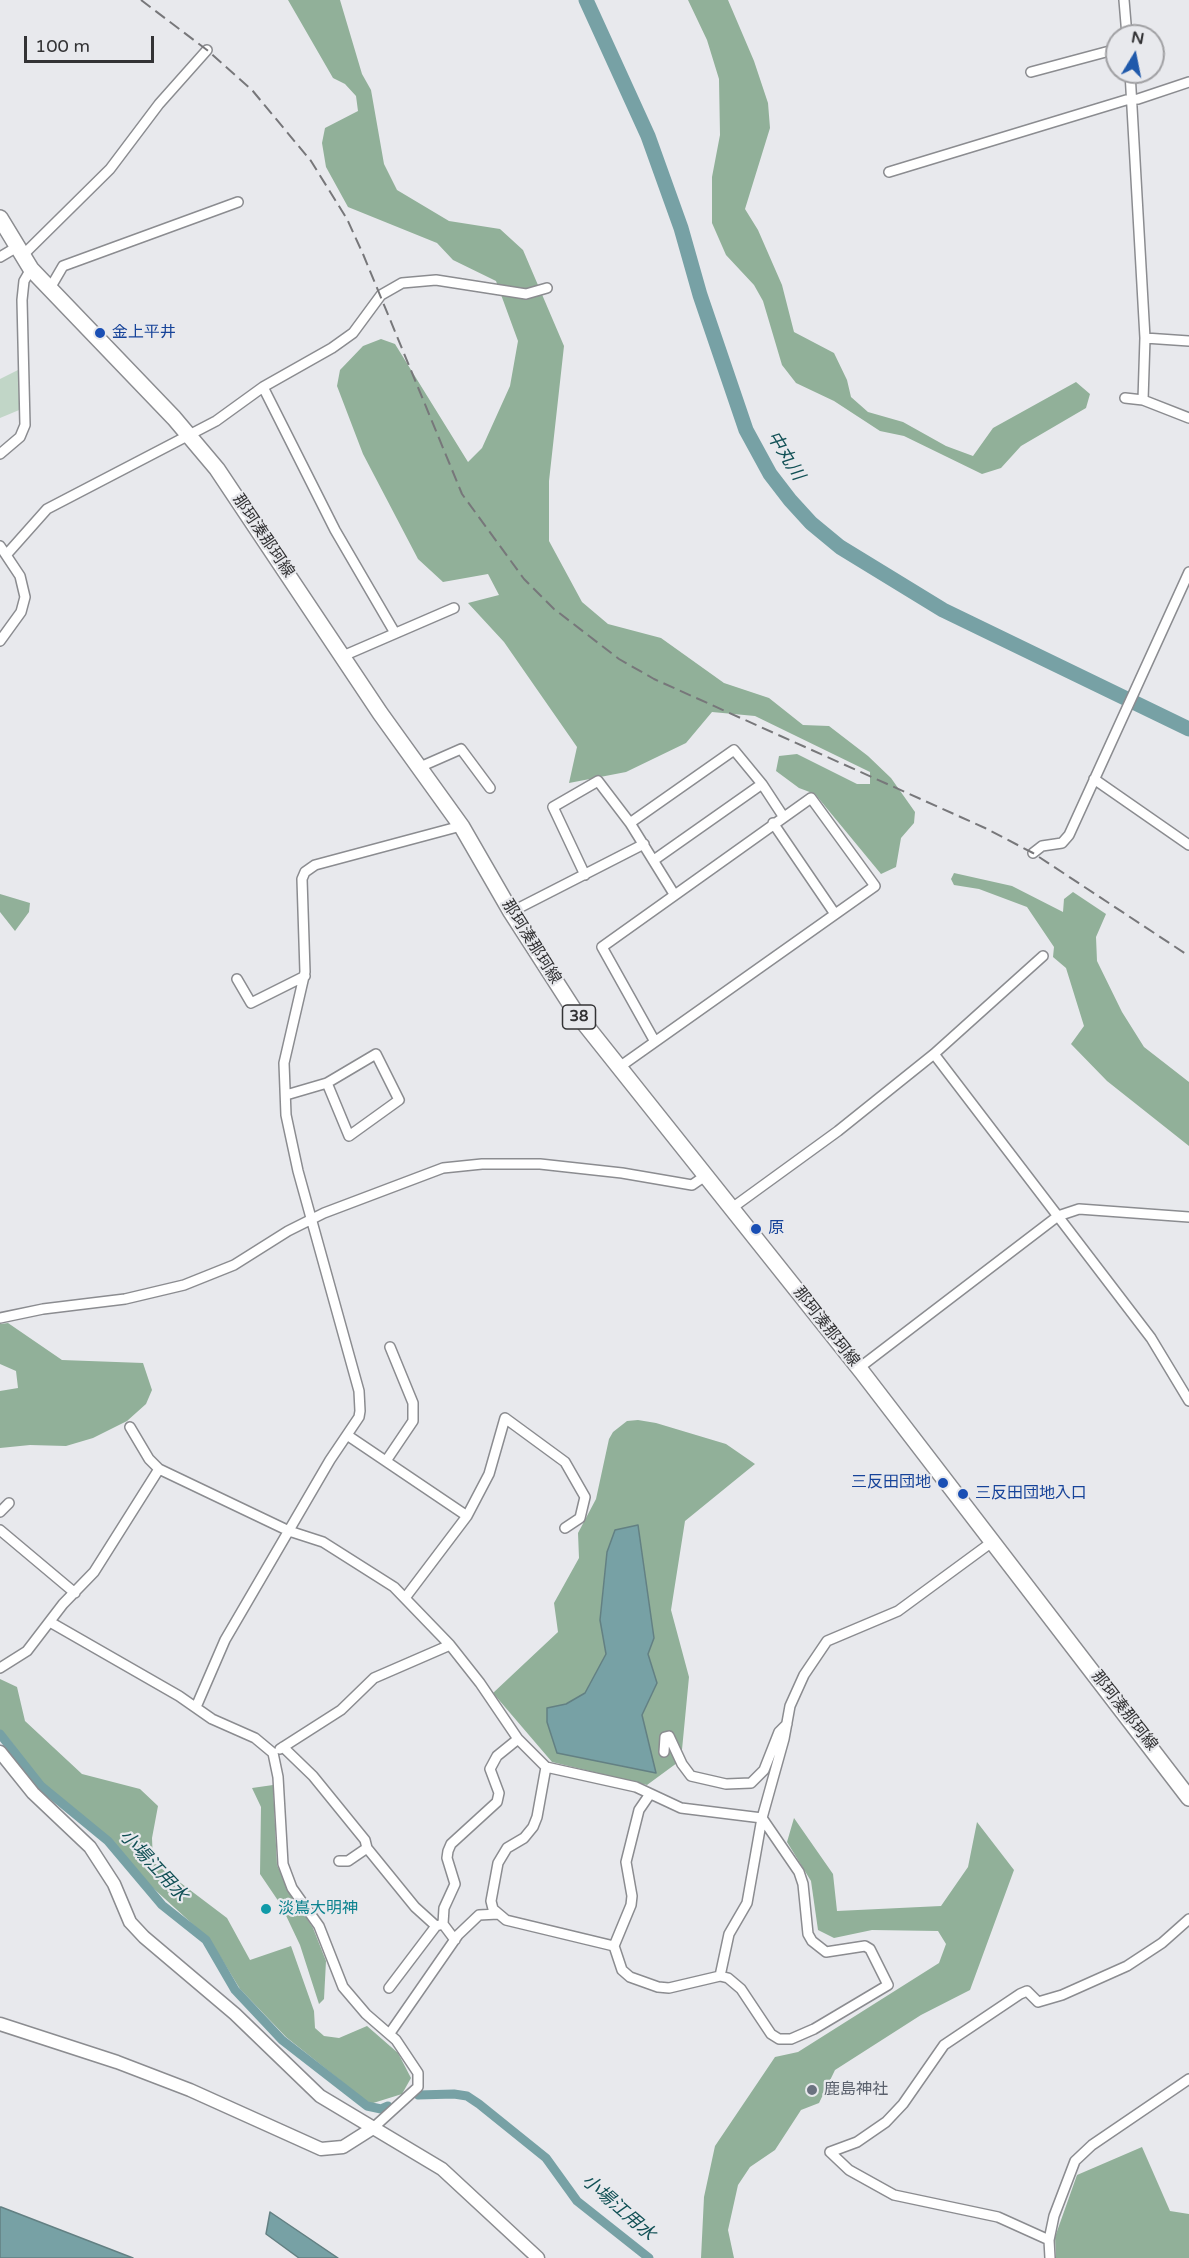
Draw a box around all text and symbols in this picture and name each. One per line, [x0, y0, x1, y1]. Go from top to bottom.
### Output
scale bar [27, 24, 158, 62]
north arrow [1105, 24, 1165, 84]
text: N [1130, 27, 1146, 49]
text: 100 m [35, 35, 90, 57]
place label: 金上平井 [112, 323, 176, 343]
marker: 金上平井 [93, 326, 107, 340]
water label: 中丸川 [762, 427, 808, 485]
street label: 那珂湊那珂線 [228, 491, 298, 581]
street label: 那珂湊那珂線 [497, 896, 565, 988]
road number: 38 [562, 1005, 596, 1029]
place label: 原 [768, 1219, 784, 1239]
marker: 原 [749, 1222, 763, 1236]
street label: 那珂湊那珂線 [789, 1283, 863, 1371]
place label: 三反田団地 [851, 1473, 931, 1493]
marker: 三反田団地 [936, 1476, 950, 1490]
place label: 三反田団地入口 [975, 1484, 1087, 1504]
marker: 三反田団地入口 [956, 1487, 970, 1501]
street label: 那珂湊那珂線 [1087, 1667, 1161, 1755]
water label: 小場江用水 [114, 1826, 192, 1906]
place label: 淡嶌大明神 [278, 1899, 358, 1919]
marker: 淡嶌大明神 [259, 1902, 273, 1916]
place label: 鹿島神社 [824, 2080, 888, 2100]
marker: 鹿島神社 [805, 2083, 819, 2097]
water label: 小場江用水 [577, 2170, 659, 2246]

